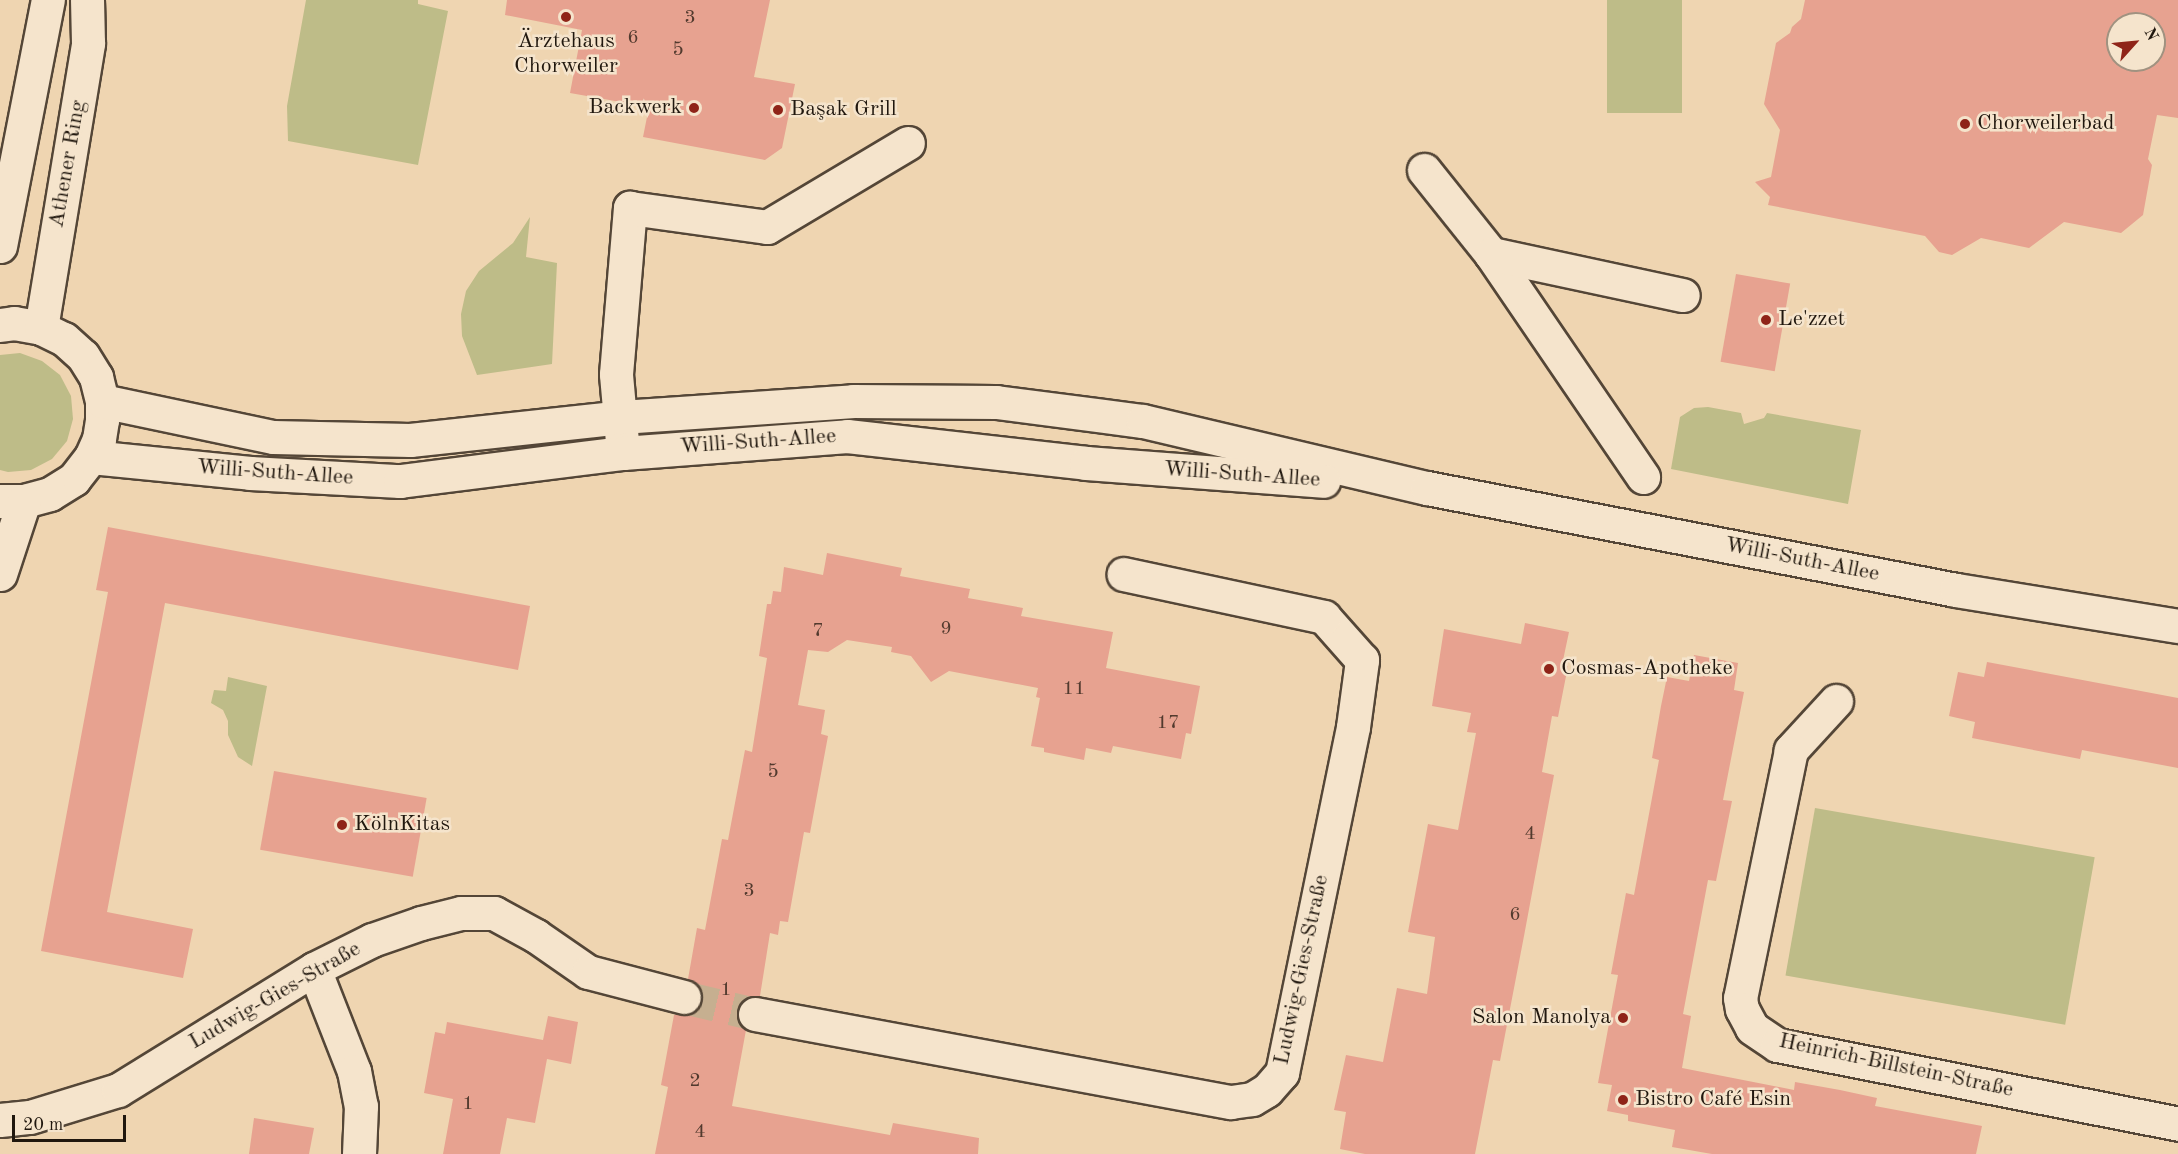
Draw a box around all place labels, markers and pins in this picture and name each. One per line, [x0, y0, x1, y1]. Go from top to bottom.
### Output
marker: Ärztehaus Chorweiler [557, 8, 575, 26]
place label: Ärztehaus Chorweiler [514, 28, 618, 80]
place label: Backwerk [588, 95, 682, 121]
place label: Başak Grill [790, 97, 897, 123]
marker: Backwerk [687, 101, 701, 115]
marker: Başak Grill [771, 103, 785, 117]
place label: Chorweilerbad [1977, 111, 2114, 137]
marker: Chorweilerbad [1958, 117, 1972, 131]
place label: Le'zzet [1778, 307, 1845, 333]
marker: Le'zzet [1759, 313, 1773, 327]
place label: Cosmas-Apotheke [1561, 656, 1733, 682]
marker: Cosmas-Apotheke [1542, 662, 1556, 676]
place label: KölnKitas [354, 812, 450, 838]
marker: KölnKitas [335, 818, 349, 832]
place label: Salon Manolya [1472, 1005, 1611, 1031]
marker: Salon Manolya [1616, 1011, 1630, 1025]
place label: Bistro Café Esin [1635, 1087, 1791, 1113]
marker: Bistro Café Esin [1616, 1093, 1630, 1107]

